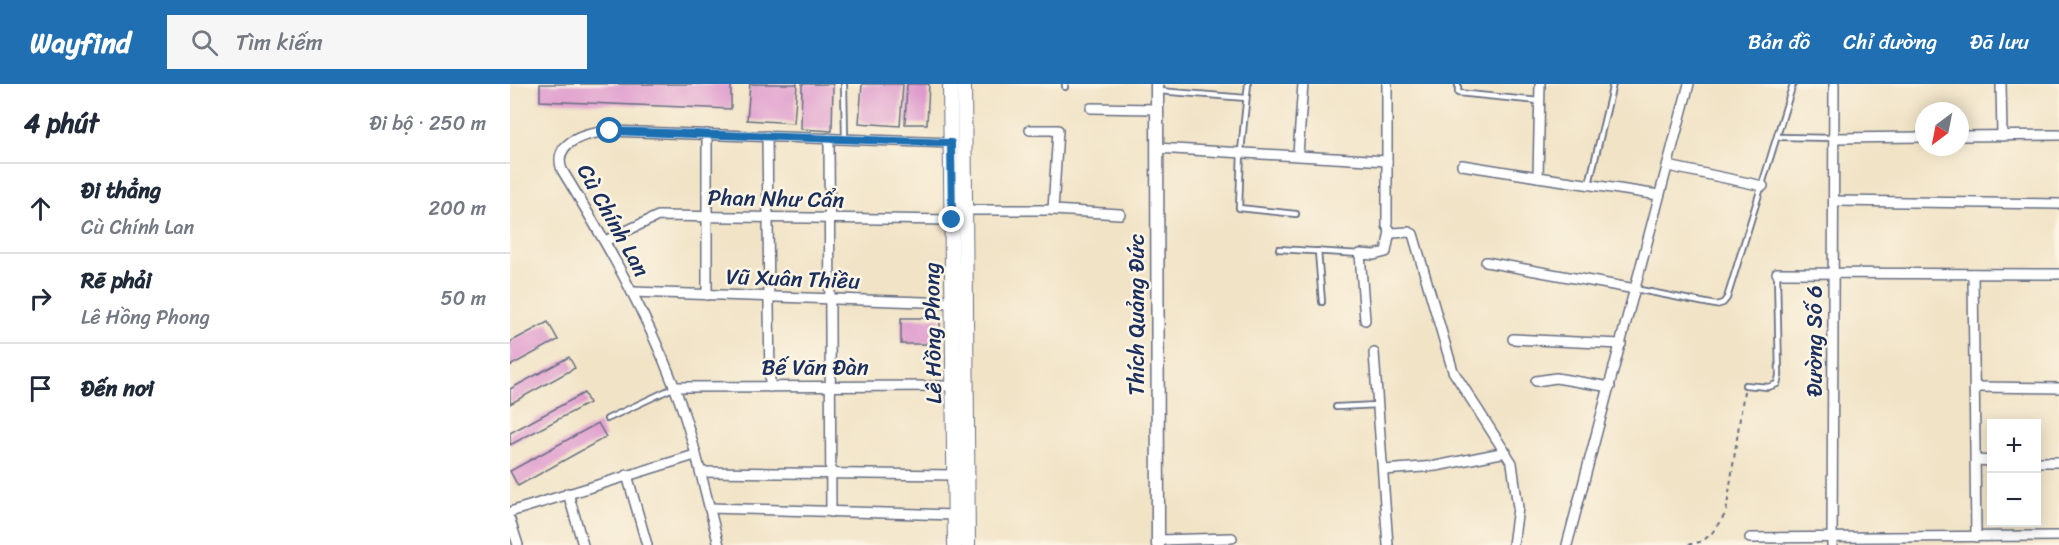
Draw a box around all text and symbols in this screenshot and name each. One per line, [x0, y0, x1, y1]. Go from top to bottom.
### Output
search box [167, 15, 587, 69]
text: Wayfind [30, 18, 131, 67]
text: Tìm kiếm [236, 23, 323, 62]
text: Bản đồ [1748, 23, 1810, 61]
text: Chỉ đường [1843, 23, 1937, 61]
text: Đã lưu [1970, 23, 2029, 61]
icon: search [188, 26, 221, 59]
text: 4 phút [24, 100, 99, 146]
north arrow [1915, 102, 1969, 156]
text: Đi bộ · 250 m [369, 106, 486, 141]
route start [596, 117, 622, 143]
street label: Cù Chính Lan [566, 156, 661, 284]
text: Đi thẳng [81, 171, 161, 210]
street label: Phan Như Cẩn [707, 178, 845, 219]
text: 200 m [429, 191, 486, 226]
icon: ahead [24, 192, 57, 225]
route end [938, 206, 964, 232]
text: Cù Chính Lan [81, 210, 194, 245]
street label: Thích Quảng Đức [1117, 234, 1156, 396]
street label: Vũ Xuân Thiều [725, 257, 861, 300]
text: Rẽ phải [81, 261, 152, 300]
street label: Lê Hồng Phong [912, 262, 953, 404]
text: 50 m [441, 281, 486, 316]
icon: right [24, 282, 57, 315]
street label: Đường Số 6 [1795, 285, 1834, 397]
text: Lê Hồng Phong [81, 300, 210, 335]
street label: Bế Văn Đàn [761, 348, 869, 387]
text: Đến nơi [81, 369, 154, 408]
icon: arrive [24, 372, 57, 405]
map controls [1987, 419, 2041, 527]
button: + [1987, 419, 2041, 473]
button: − [1987, 473, 2041, 527]

